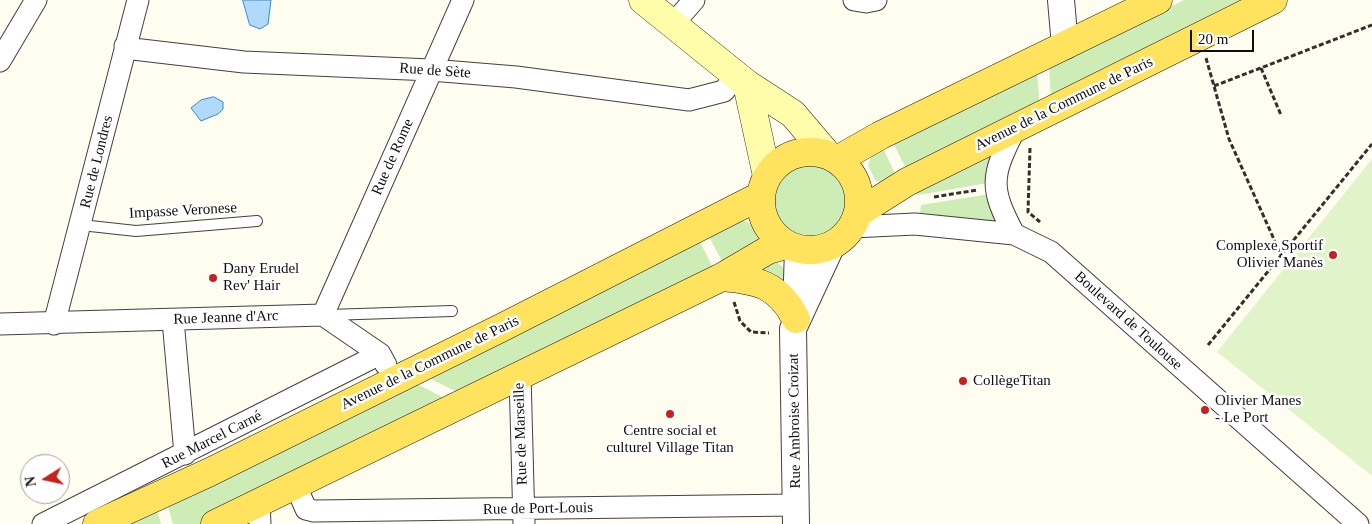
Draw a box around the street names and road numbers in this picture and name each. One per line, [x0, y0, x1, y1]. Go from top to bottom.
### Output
street label: Avenue de la Commune de Paris [972, 53, 1156, 155]
street label: Rue de Sète [399, 60, 471, 82]
street label: Rue de Londres [77, 114, 117, 210]
street label: Rue de Rome [368, 116, 418, 198]
street label: Impasse Veronese [129, 199, 237, 223]
street label: Boulevard de Toulouse [1070, 268, 1186, 374]
street label: Rue Jeanne d'Arc [173, 307, 279, 329]
street label: Avenue de la Commune de Paris [338, 312, 522, 414]
street label: Rue Ambroise Croizat [785, 353, 805, 489]
street label: Rue de Marseille [510, 382, 532, 486]
street label: Rue Marcel Carné [159, 407, 265, 473]
street label: Rue de Port-Louis [483, 499, 593, 519]

